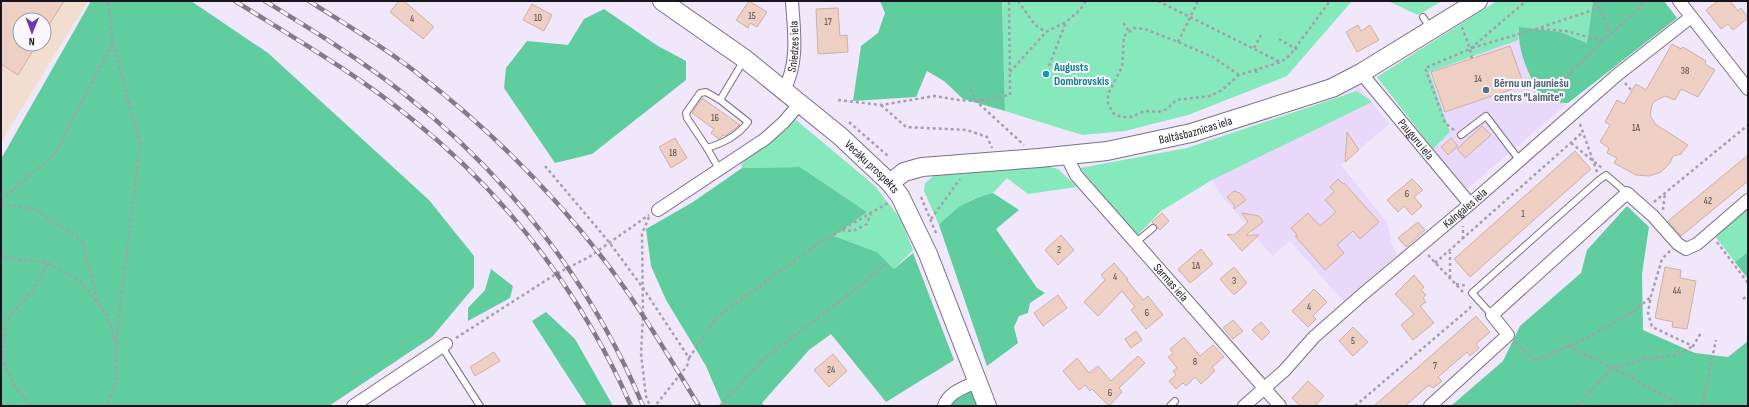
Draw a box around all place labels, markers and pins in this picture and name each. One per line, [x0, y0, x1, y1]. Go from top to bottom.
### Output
place label: Augusts Dombrovskis [1053, 60, 1109, 89]
marker: Augusts Dombrovskis [1041, 69, 1051, 79]
place label: Bērnu un jauniešu centrs "Laimīte" [1494, 76, 1569, 105]
marker: Bērnu un jauniešu centrs "Laimīte" [1481, 85, 1491, 95]

